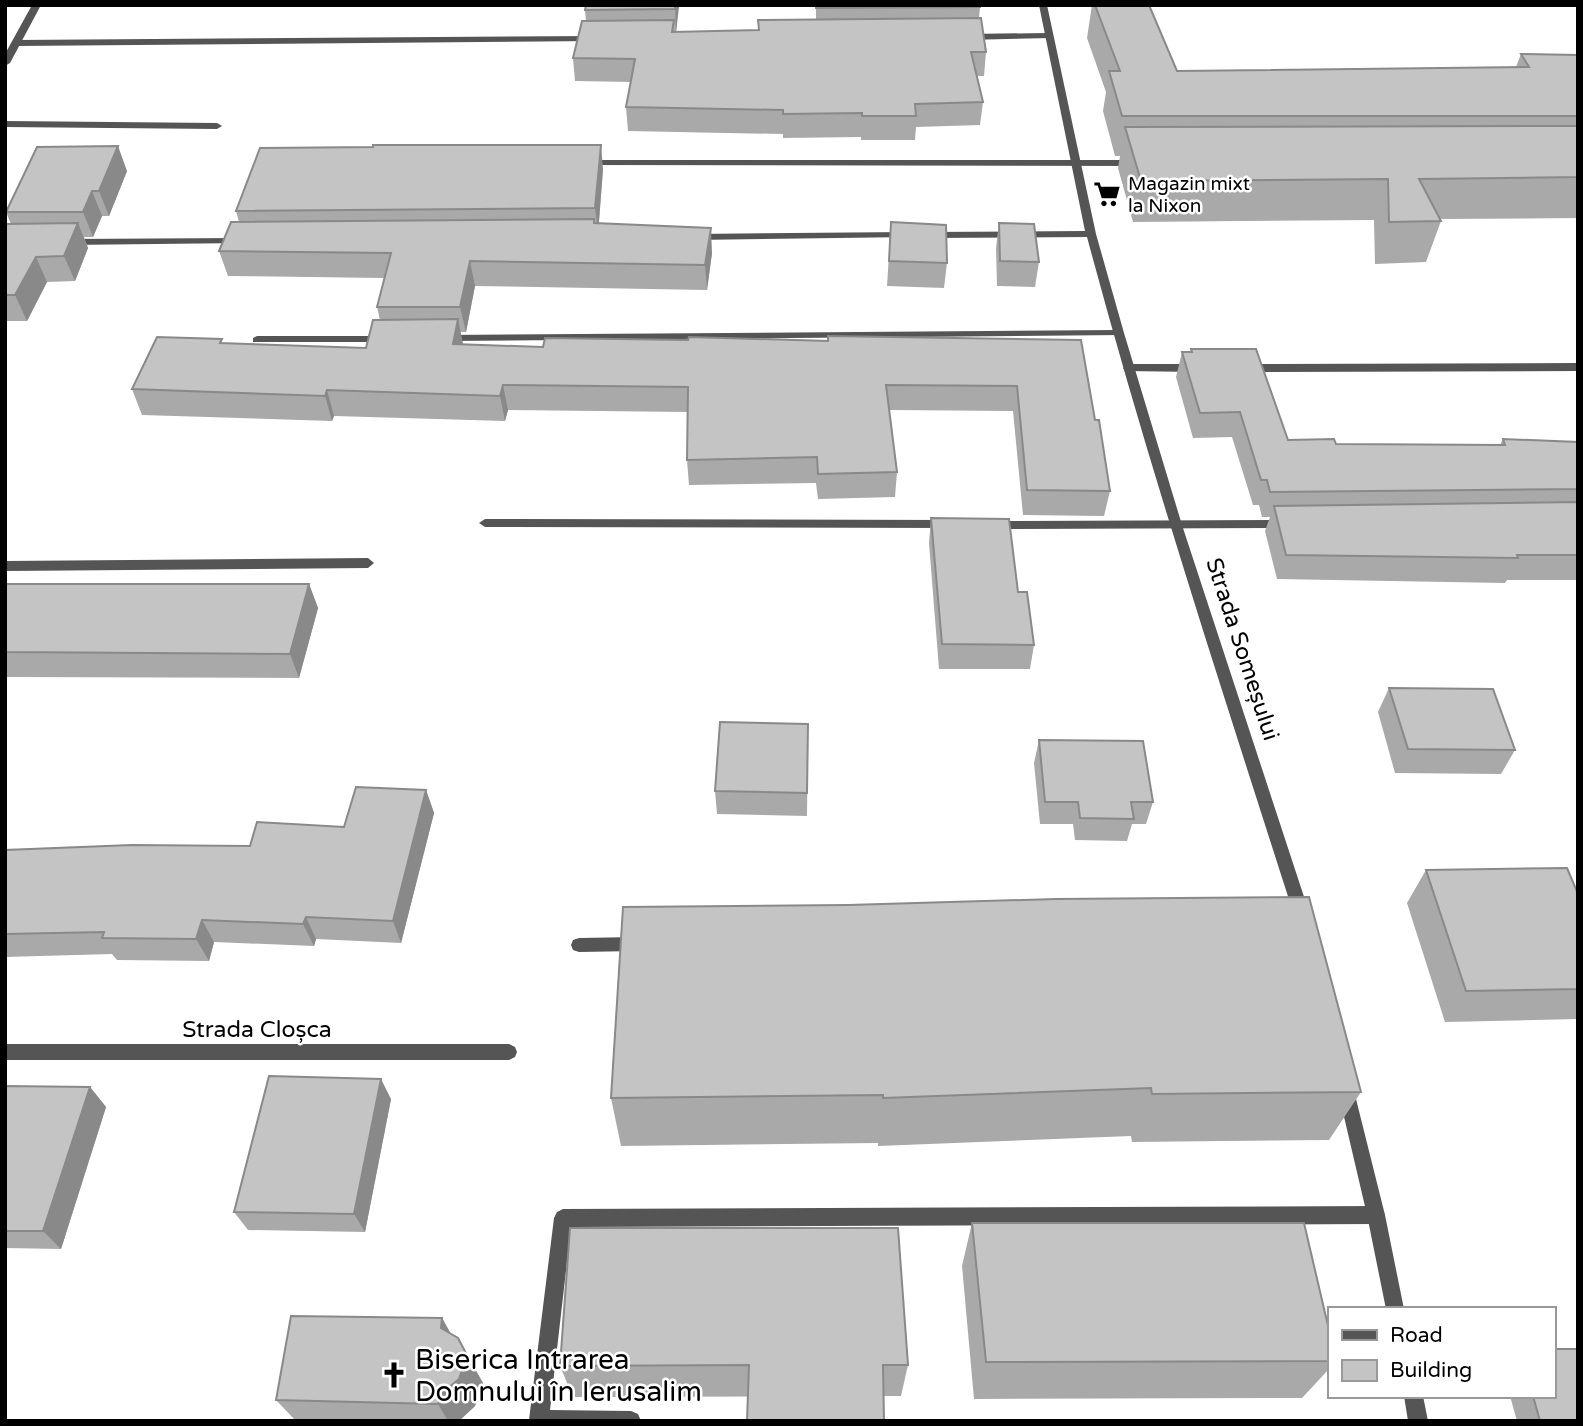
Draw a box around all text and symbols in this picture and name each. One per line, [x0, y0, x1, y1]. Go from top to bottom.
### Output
place label: Magazin mixt la Nixon [1128, 173, 1250, 217]
supermarket icon: Magazin mixt la Nixon [1092, 179, 1122, 209]
street label: Strada Someșului [1199, 554, 1285, 744]
street label: Strada Cloșca [182, 1016, 332, 1044]
legend [1328, 1307, 1555, 1398]
text: Road [1390, 1323, 1443, 1348]
place label: Biserica Intrarea Domnului în Ierusalim [415, 1343, 702, 1409]
text: Building [1390, 1358, 1472, 1383]
church icon: Biserica Intrarea Domnului în Ierusalim [379, 1360, 409, 1390]

